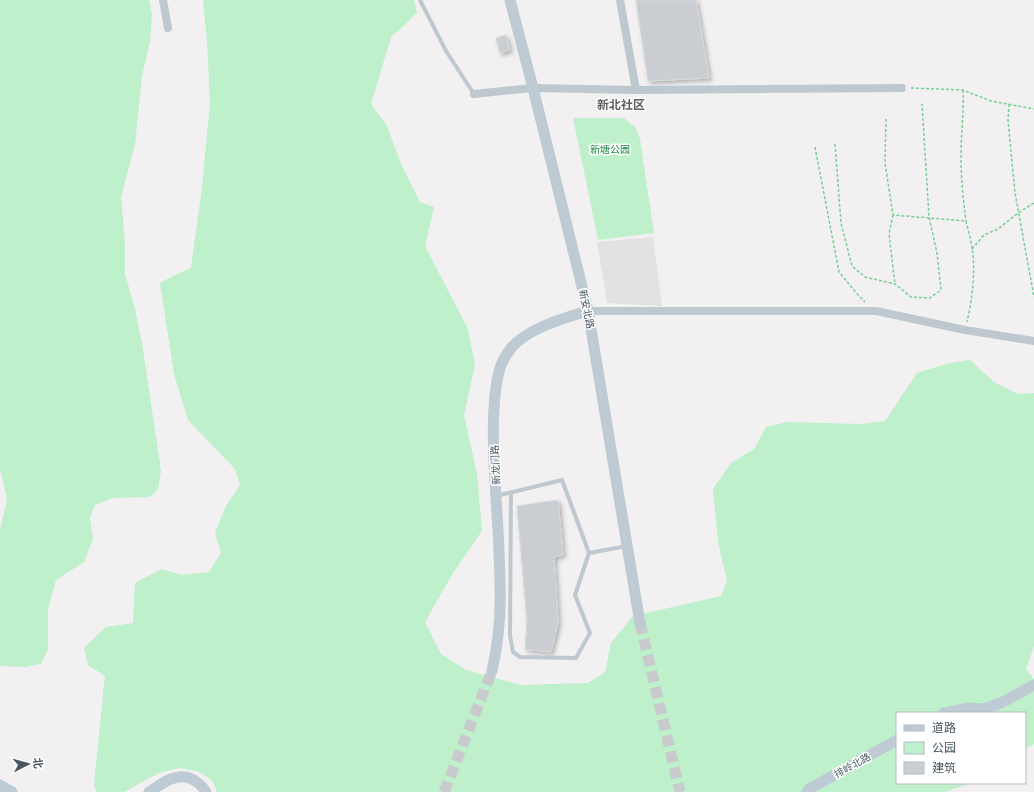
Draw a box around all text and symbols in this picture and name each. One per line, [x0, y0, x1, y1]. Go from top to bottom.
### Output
district label: 新北社区 [597, 98, 645, 113]
park label: 新塘公园 [590, 144, 630, 156]
street label: 新安北路 [576, 288, 596, 330]
street label: 新龙门路 [489, 445, 503, 485]
legend [896, 712, 1026, 784]
text: 道路 [932, 721, 956, 736]
text: 公园 [932, 741, 956, 756]
north arrow [8, 744, 48, 784]
street label: 排岭北路 [832, 751, 873, 781]
text: 北 [30, 757, 44, 769]
text: 建筑 [932, 761, 956, 776]

